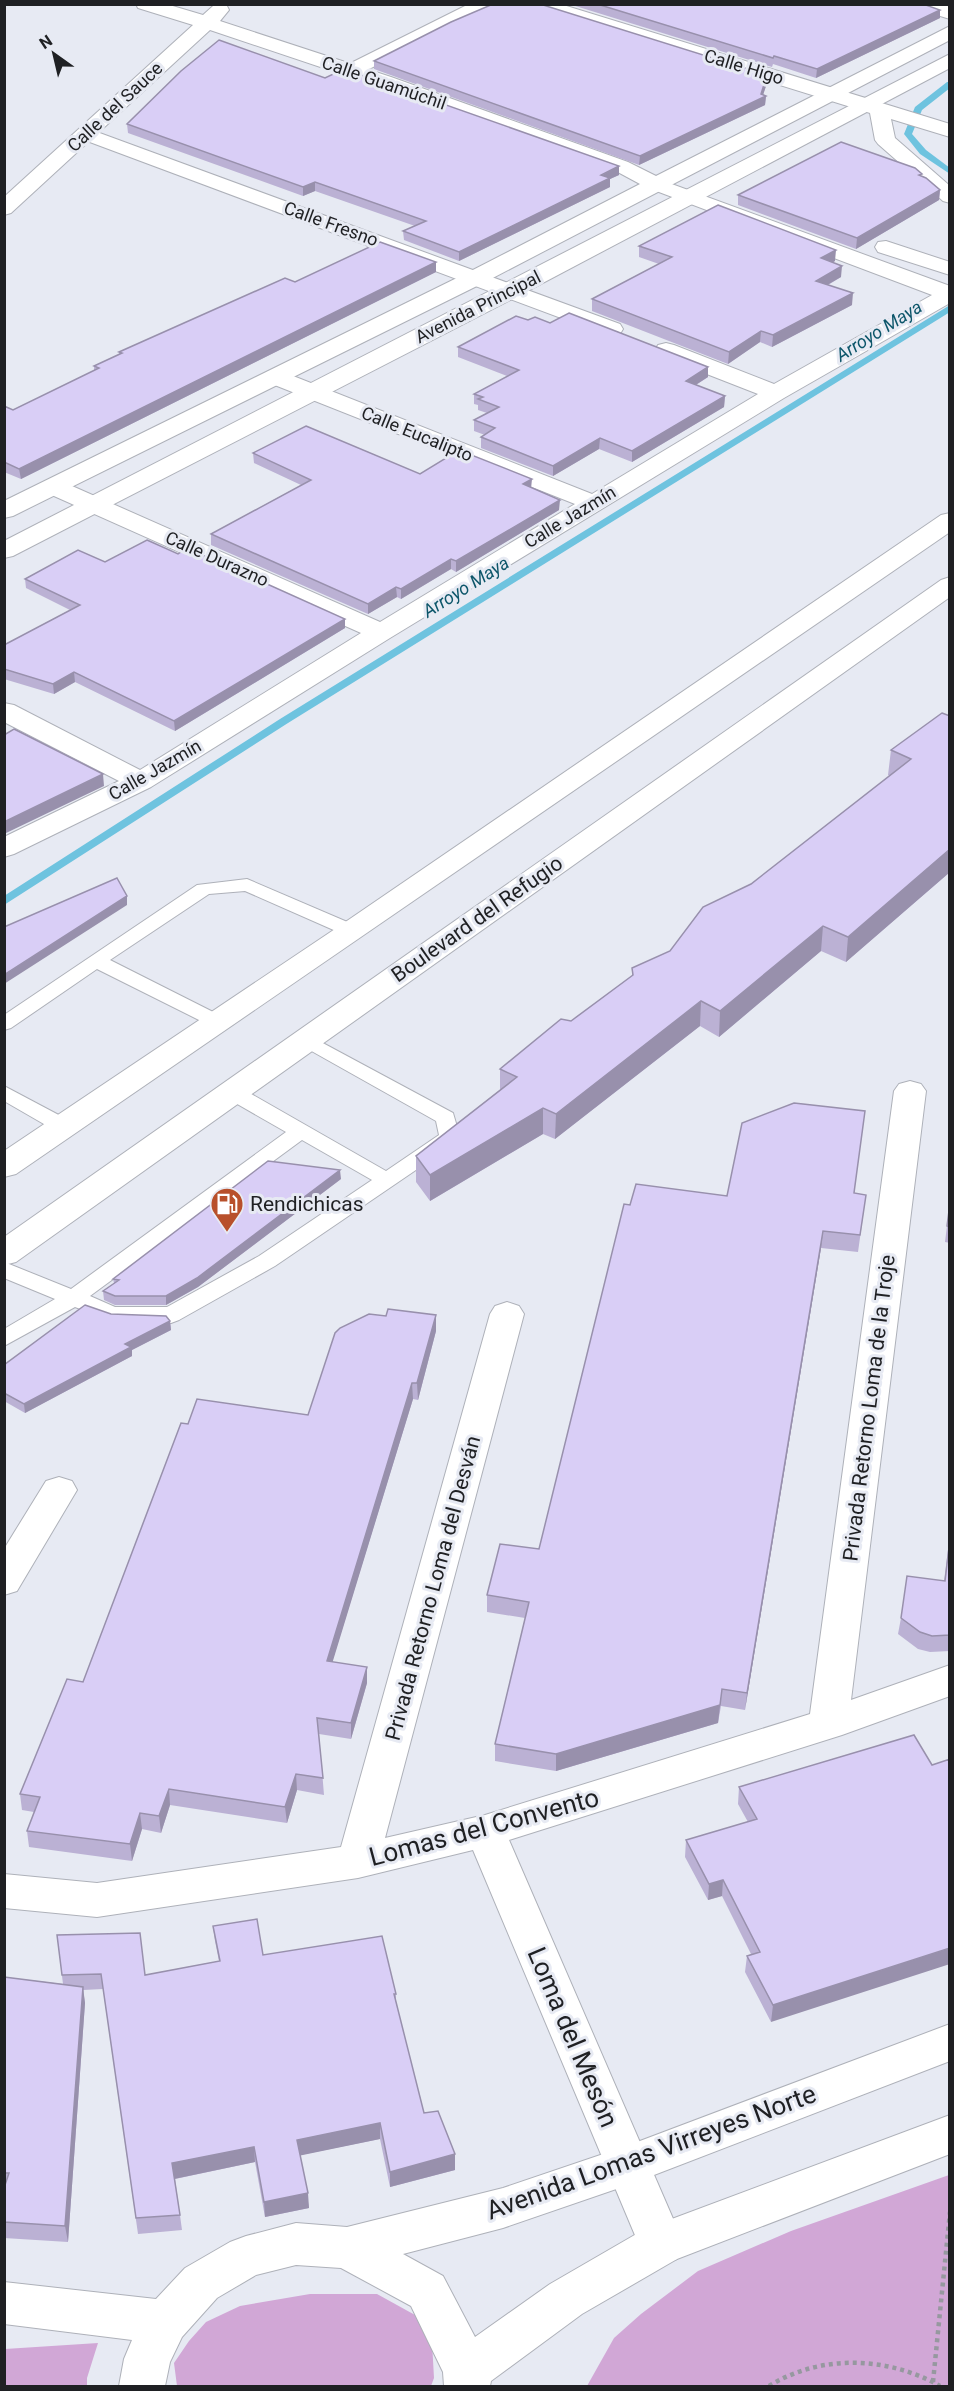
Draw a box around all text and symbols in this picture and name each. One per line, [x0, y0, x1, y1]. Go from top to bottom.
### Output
north arrow [24, 24, 84, 84]
text: N [36, 31, 56, 53]
street label: Calle Higo [702, 45, 786, 89]
street label: Calle Guamúchil [319, 51, 449, 114]
street label: Calle del Sauce [63, 57, 167, 156]
street label: Calle Fresno [281, 197, 381, 250]
street label: Avenida Principal [412, 266, 544, 347]
water label: Arroyo Maya [831, 296, 926, 366]
street label: Calle Eucalipto [358, 402, 476, 465]
street label: Calle Jazmín [520, 481, 619, 552]
street label: Calle Durazno [162, 526, 272, 591]
water label: Arroyo Maya [418, 552, 513, 622]
street label: Calle Jazmín [105, 735, 205, 804]
street label: Boulevard del Refugio [387, 851, 567, 987]
fuel station icon: Rendichicas [209, 1186, 245, 1233]
place label: Rendichicas [250, 1192, 364, 1216]
street label: Privada Retorno Loma de la Troje [838, 1253, 900, 1563]
street label: Privada Retorno Loma del Desván [381, 1433, 485, 1743]
street label: Lomas del Convento [366, 1782, 602, 1872]
street label: Loma del Mesón [522, 1943, 624, 2131]
street label: Avenida Lomas Virreyes Norte [482, 2078, 820, 2226]

